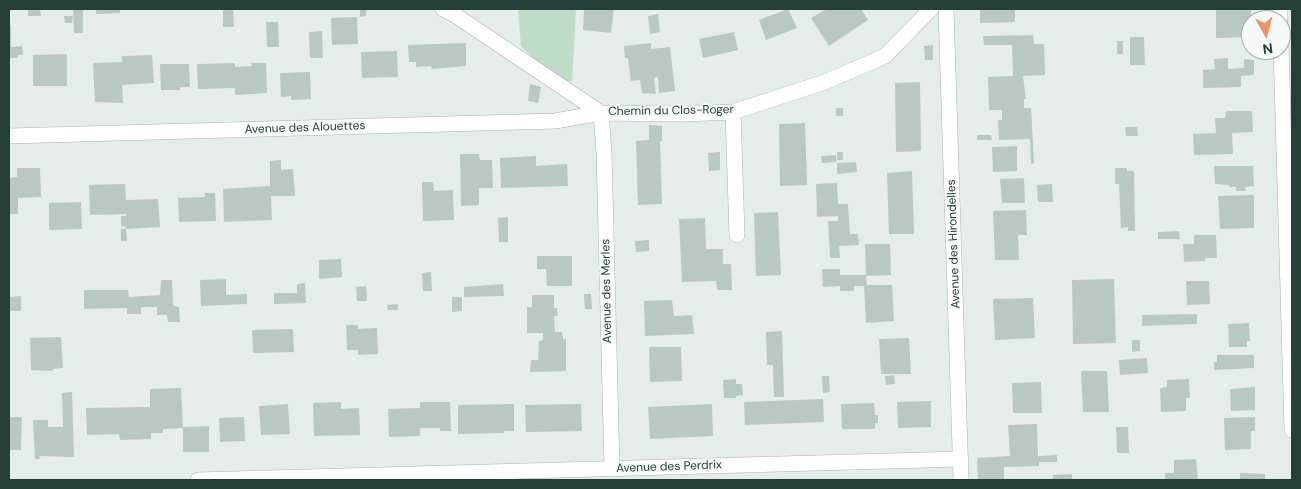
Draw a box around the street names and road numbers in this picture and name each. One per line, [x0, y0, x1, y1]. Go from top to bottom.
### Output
street label: Chemin du Clos-Roger [608, 103, 734, 119]
street label: Avenue des Alouettes [244, 119, 366, 137]
street label: Avenue des Hirondelles [945, 179, 963, 309]
street label: Avenue des Merles [599, 239, 615, 343]
street label: Avenue des Perdrix [616, 458, 722, 476]

